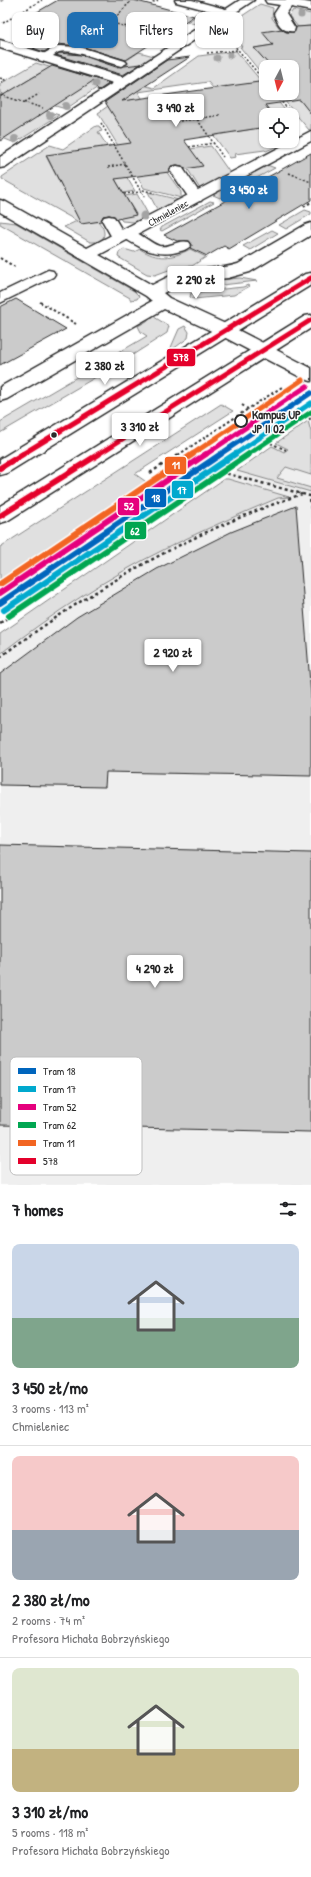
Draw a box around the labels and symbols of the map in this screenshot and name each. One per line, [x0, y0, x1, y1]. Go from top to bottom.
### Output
north arrow [259, 60, 299, 100]
pin: 3 490 zł [135, 94, 217, 128]
pin: 3 450 zł [208, 176, 290, 210]
street label: Chmieleniec [146, 197, 190, 229]
pin: 2 290 zł [155, 266, 237, 300]
line badge: 578 [166, 348, 196, 367]
text: 578 [174, 350, 189, 364]
pin: 2 380 zł [64, 352, 146, 386]
place label: Kampus UP JP II 02 [252, 406, 301, 437]
pin: 3 310 zł [99, 413, 181, 447]
marker: Kampus UP JP II 02 [234, 414, 248, 428]
unlabelled marker [49, 430, 59, 440]
line badge: 11 [164, 456, 187, 475]
text: 11 [172, 458, 180, 472]
line badge: 17 [171, 480, 194, 499]
text: 17 [177, 483, 187, 497]
line badge: 18 [144, 488, 167, 508]
text: 18 [152, 491, 161, 505]
line badge: 52 [117, 497, 140, 516]
text: 52 [124, 499, 135, 513]
line badge: 62 [124, 521, 147, 540]
text: 62 [130, 524, 141, 538]
pin: 2 920 zł [132, 639, 214, 673]
pin: 4 290 zł [114, 955, 196, 989]
legend [10, 1057, 142, 1175]
text: Tram 18 [43, 1064, 76, 1078]
text: Tram 17 [43, 1082, 76, 1096]
text: Tram 52 [43, 1100, 77, 1114]
text: Tram 62 [43, 1118, 76, 1132]
text: Tram 11 [43, 1136, 75, 1150]
text: 578 [43, 1154, 58, 1168]

